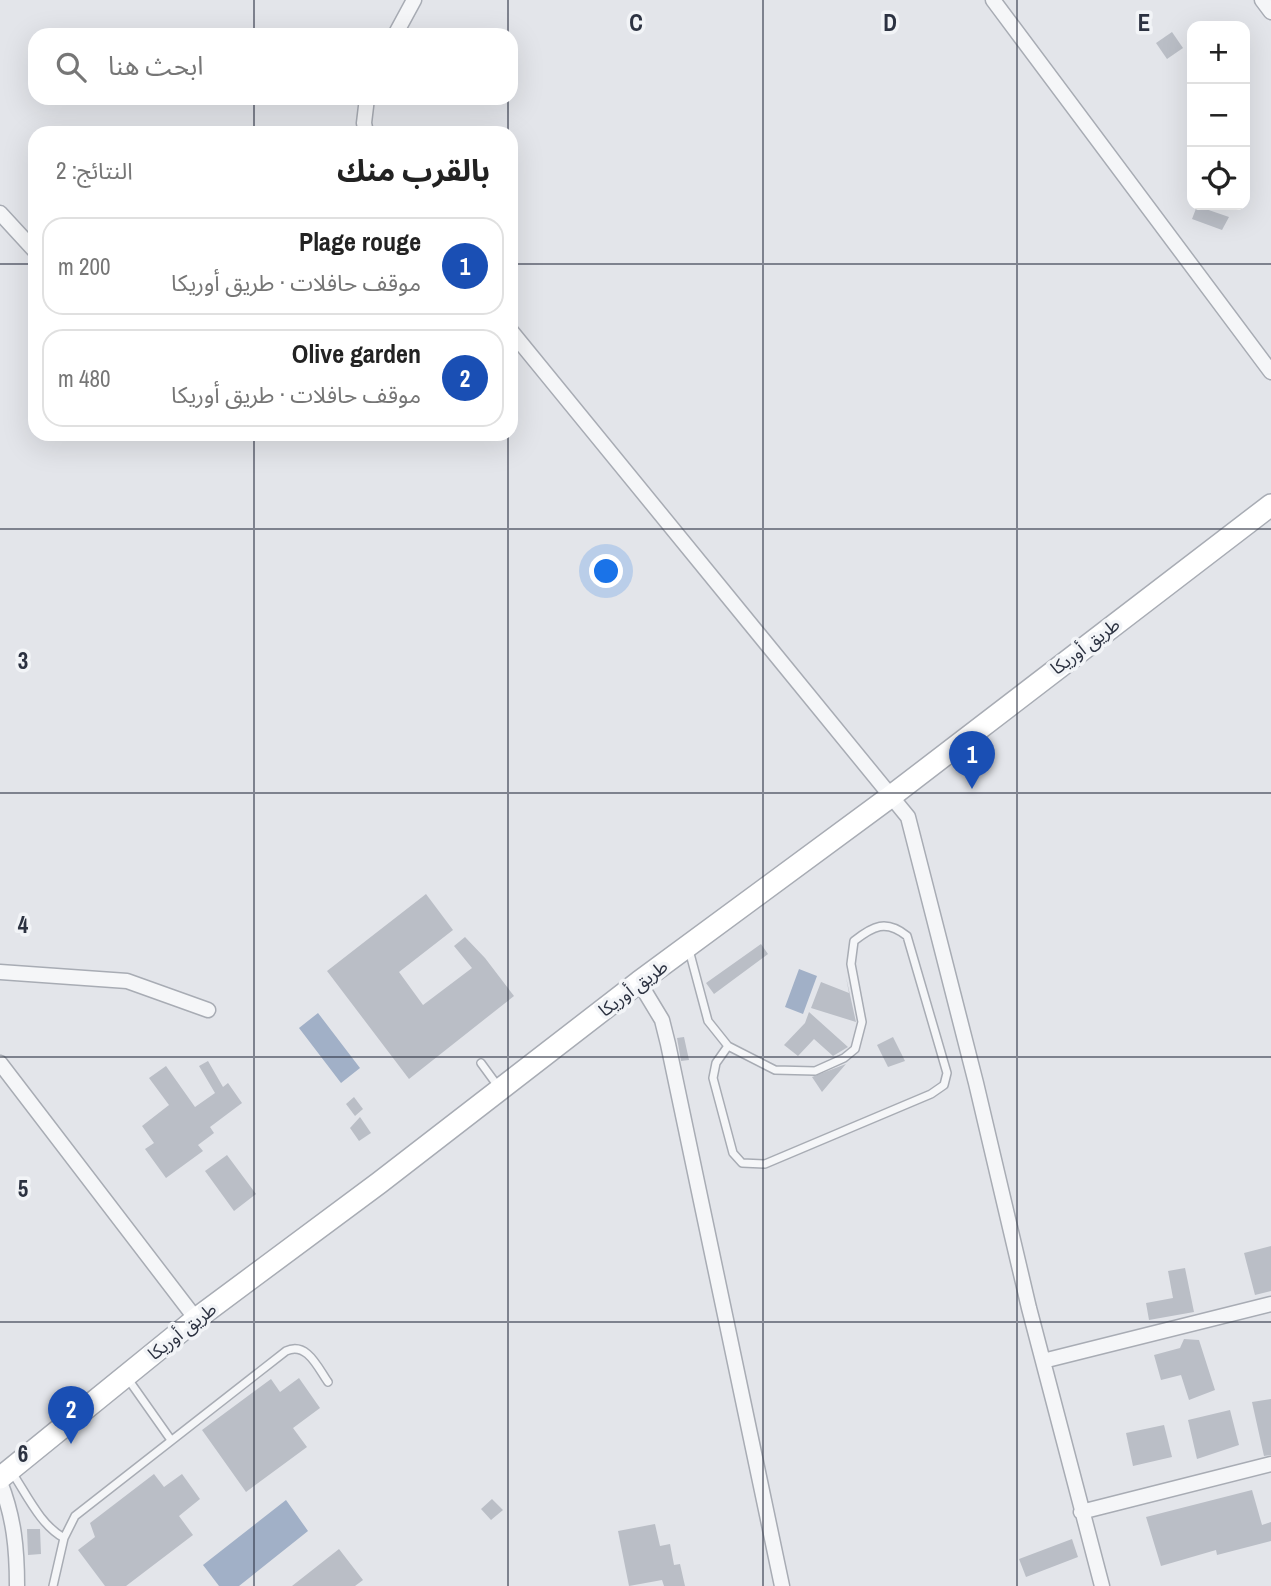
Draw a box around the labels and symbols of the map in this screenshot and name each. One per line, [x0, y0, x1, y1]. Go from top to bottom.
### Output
text: C [629, 7, 643, 38]
text: D [883, 7, 897, 38]
text: E [1138, 7, 1150, 38]
your location [589, 554, 623, 588]
street label: طريق أوريكا [1045, 612, 1125, 680]
text: 3 [18, 645, 28, 676]
pin: 1 [949, 731, 995, 789]
text: 4 [18, 909, 29, 940]
street label: طريق أوريكا [593, 954, 673, 1022]
text: 5 [18, 1173, 28, 1204]
street label: طريق أوريكا [142, 1296, 222, 1366]
pin: 2 [48, 1386, 94, 1444]
text: 6 [18, 1438, 28, 1469]

